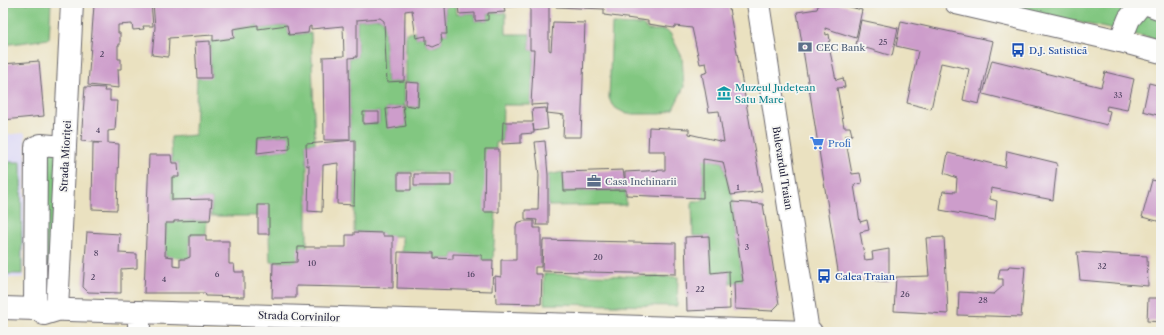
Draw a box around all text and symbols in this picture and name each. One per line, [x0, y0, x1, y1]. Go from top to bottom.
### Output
house number: 25 [879, 37, 887, 47]
bank icon: CEC Bank [797, 39, 813, 55]
place label: CEC Bank [816, 41, 867, 54]
bus stop icon: D.J. Satistică [1010, 42, 1026, 58]
place label: D.J. Satistică [1029, 44, 1088, 57]
house number: 2 [100, 49, 105, 59]
place label: Muzeul Județean Satu Mare [735, 81, 816, 106]
museum icon: Muzeul Județean Satu Mare [716, 85, 732, 101]
house number: 33 [1114, 90, 1122, 100]
street label: Strada Mioriței [57, 120, 74, 192]
house number: 4 [96, 125, 101, 135]
street label: Bulevardul Traian [769, 125, 796, 212]
supermarket icon: Profi [809, 135, 825, 151]
place label: Profi [828, 137, 851, 150]
office icon: Casa Inchinarii [586, 173, 602, 189]
place label: Casa Inchinarii [605, 175, 677, 188]
house number: 1 [736, 182, 740, 192]
house number: 3 [745, 242, 749, 252]
house number: 8 [94, 248, 99, 258]
house number: 20 [593, 252, 603, 262]
house number: 10 [308, 258, 316, 268]
house number: 32 [1097, 261, 1107, 271]
bus stop icon: Calea Traian [816, 268, 832, 284]
house number: 6 [215, 269, 220, 279]
house number: 16 [467, 269, 475, 279]
place label: Calea Traian [835, 270, 896, 283]
house number: 2 [91, 272, 96, 282]
house number: 4 [162, 274, 167, 284]
house number: 22 [695, 284, 705, 294]
house number: 26 [900, 289, 910, 299]
house number: 28 [978, 295, 988, 305]
street label: Strada Corvinilor [258, 309, 341, 324]

